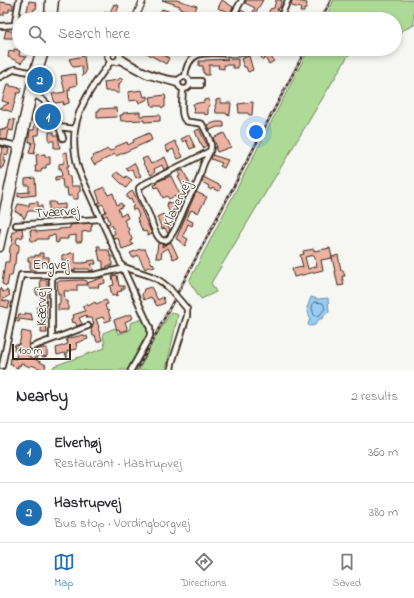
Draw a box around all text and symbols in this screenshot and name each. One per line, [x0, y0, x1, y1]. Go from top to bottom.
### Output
search box [12, 12, 402, 56]
icon: search [26, 23, 48, 45]
text: Search here [58, 23, 130, 45]
pin: 2 [27, 65, 53, 95]
pin: 1 [35, 102, 61, 132]
your location [246, 122, 266, 142]
street label: Klavervej [158, 176, 198, 230]
street label: Tværvej [34, 200, 81, 225]
street label: Engvej [33, 255, 70, 277]
street label: Kærvej [32, 287, 53, 326]
scale bar [12, 342, 71, 361]
text: 100 m [18, 343, 42, 359]
text: Nearby [16, 384, 68, 409]
text: 2 results [351, 387, 398, 406]
text: Elverhøj [54, 432, 101, 454]
text: 1 [27, 443, 31, 462]
text: 360 m [368, 443, 398, 462]
text: Restaurant · Hastrupvej [54, 454, 181, 473]
text: Hastrupvej [54, 492, 121, 514]
text: 2 [26, 503, 32, 522]
text: 380 m [369, 503, 398, 522]
text: Bus stop · Vordingborgvej [54, 514, 190, 533]
tab: Map [53, 551, 75, 591]
tab: Directions [181, 551, 226, 591]
tab: Saved [332, 551, 361, 591]

